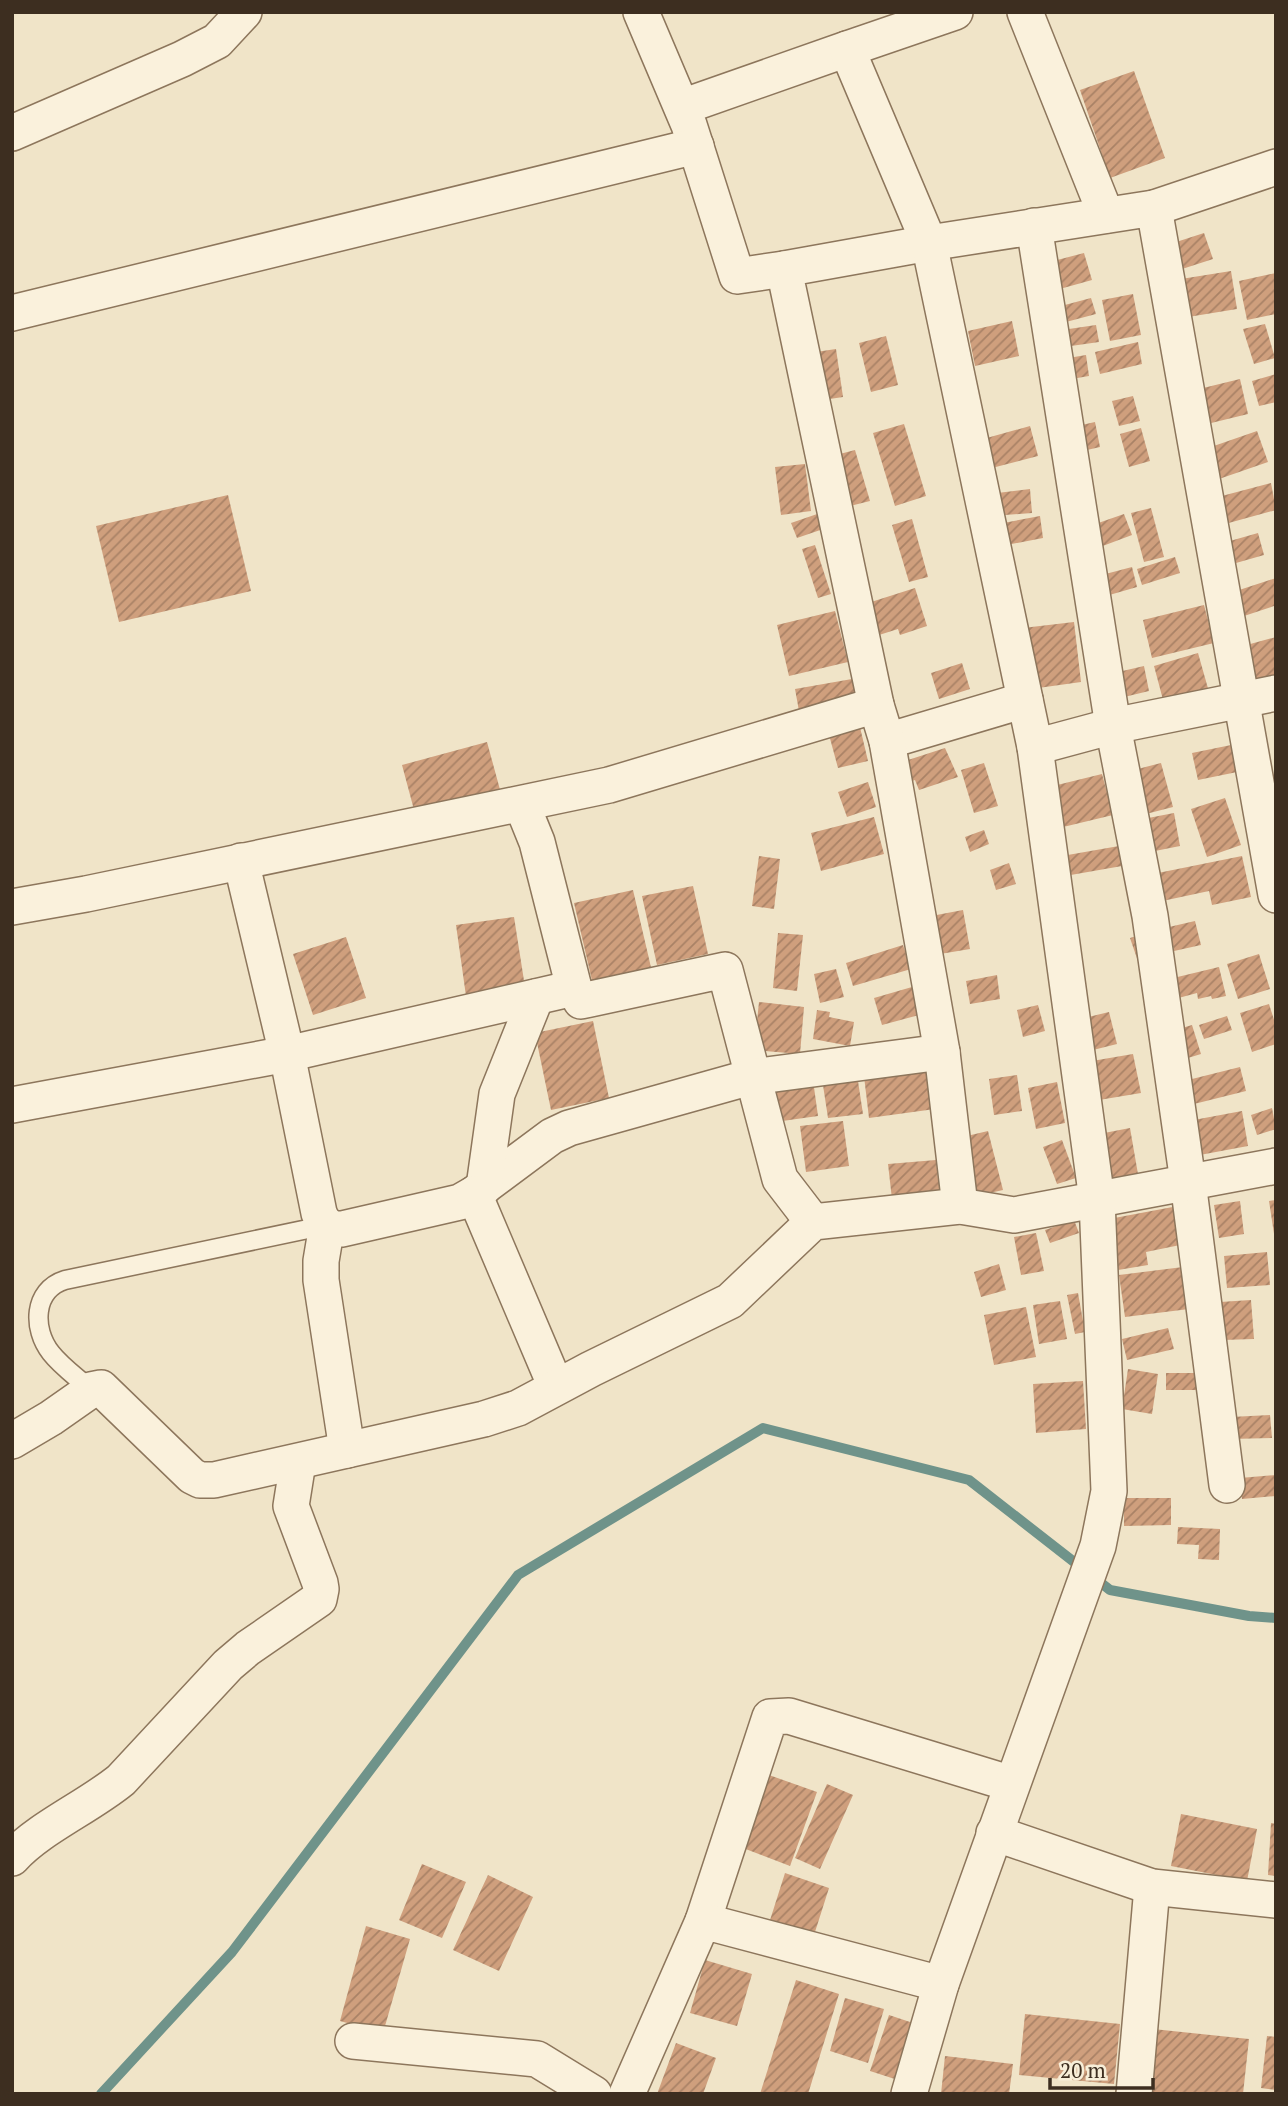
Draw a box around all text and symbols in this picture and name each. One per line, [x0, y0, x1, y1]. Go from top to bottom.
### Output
scale bar [1050, 2046, 1153, 2090]
text: 20 m [1060, 2056, 1106, 2084]

